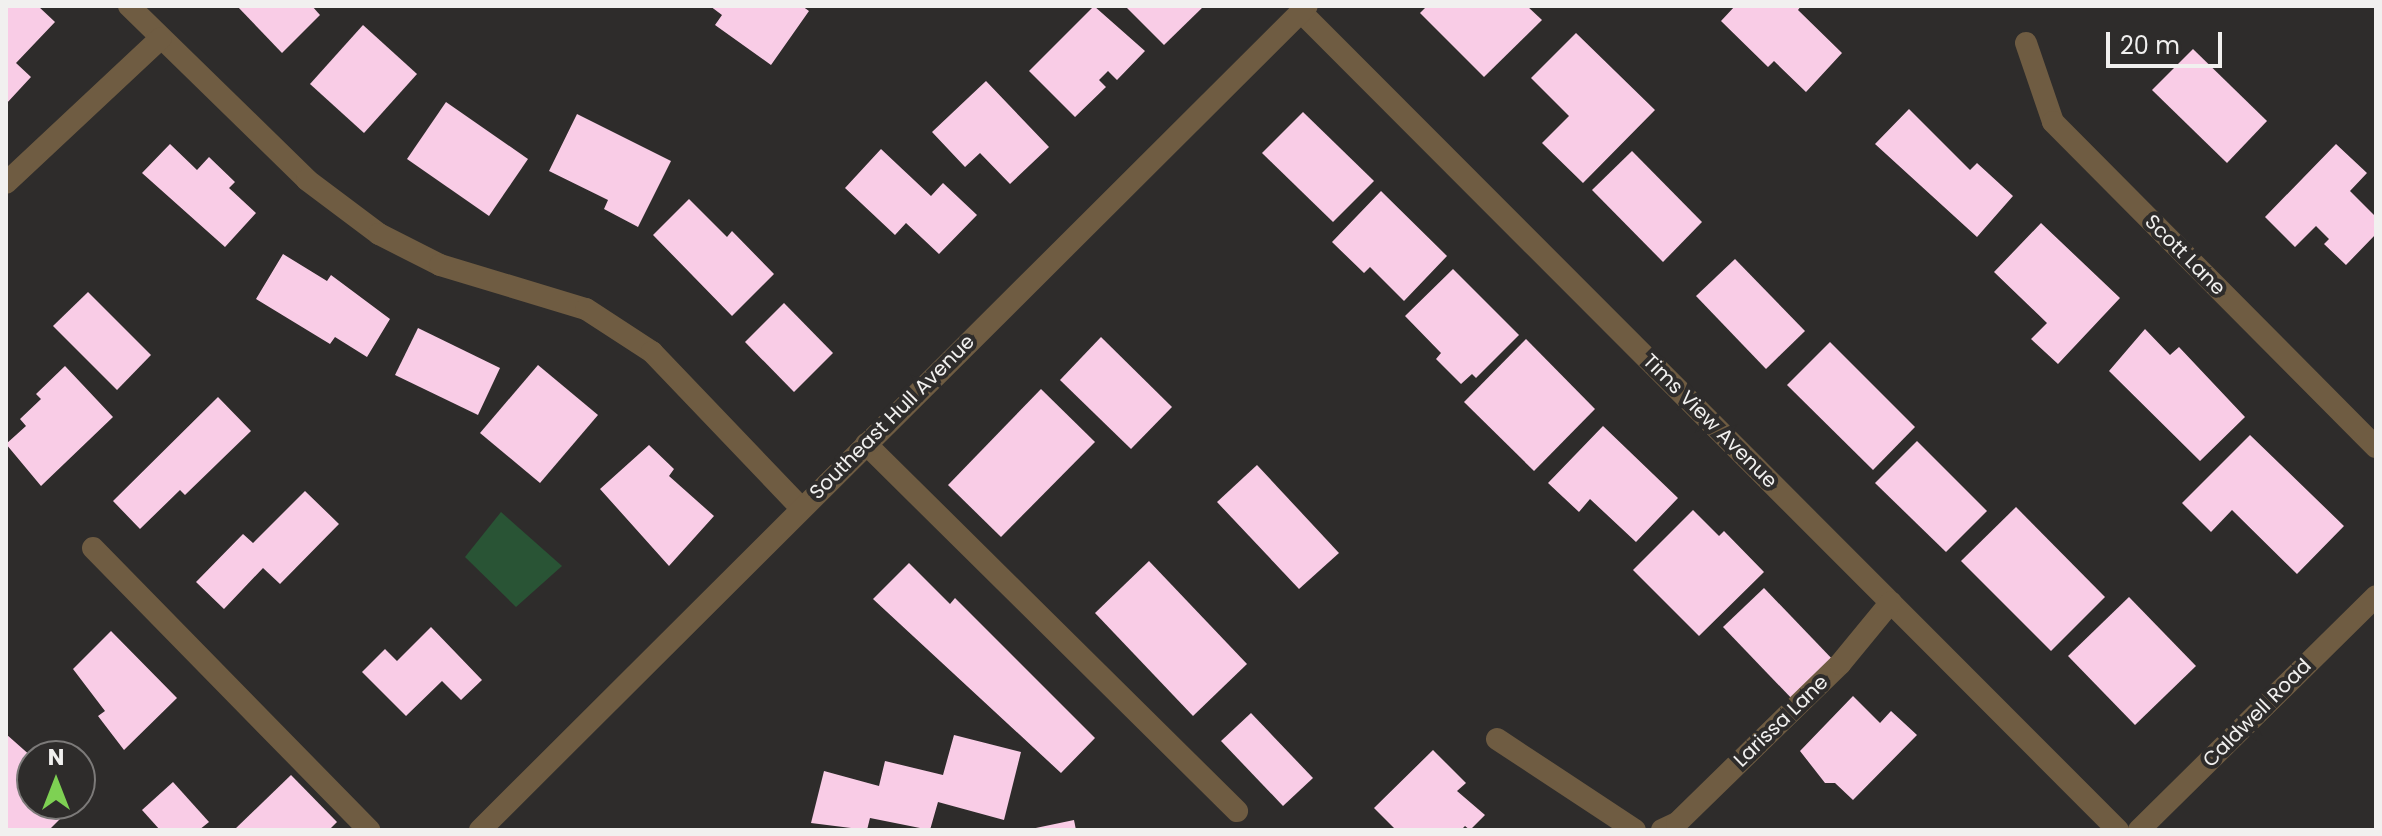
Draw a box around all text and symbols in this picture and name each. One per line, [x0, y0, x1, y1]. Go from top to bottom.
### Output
scale bar [2110, 16, 2226, 66]
text: 20 m [2120, 29, 2180, 62]
street label: Scott Lane [2140, 210, 2230, 300]
street label: Southeast Hull Avenue [805, 330, 979, 504]
street label: Tims View Avenue [1638, 349, 1782, 493]
street label: Caldwell Road [2198, 654, 2316, 772]
street label: Larissa Lane [1729, 670, 1833, 772]
north arrow [16, 740, 96, 820]
text: N [48, 742, 64, 773]

